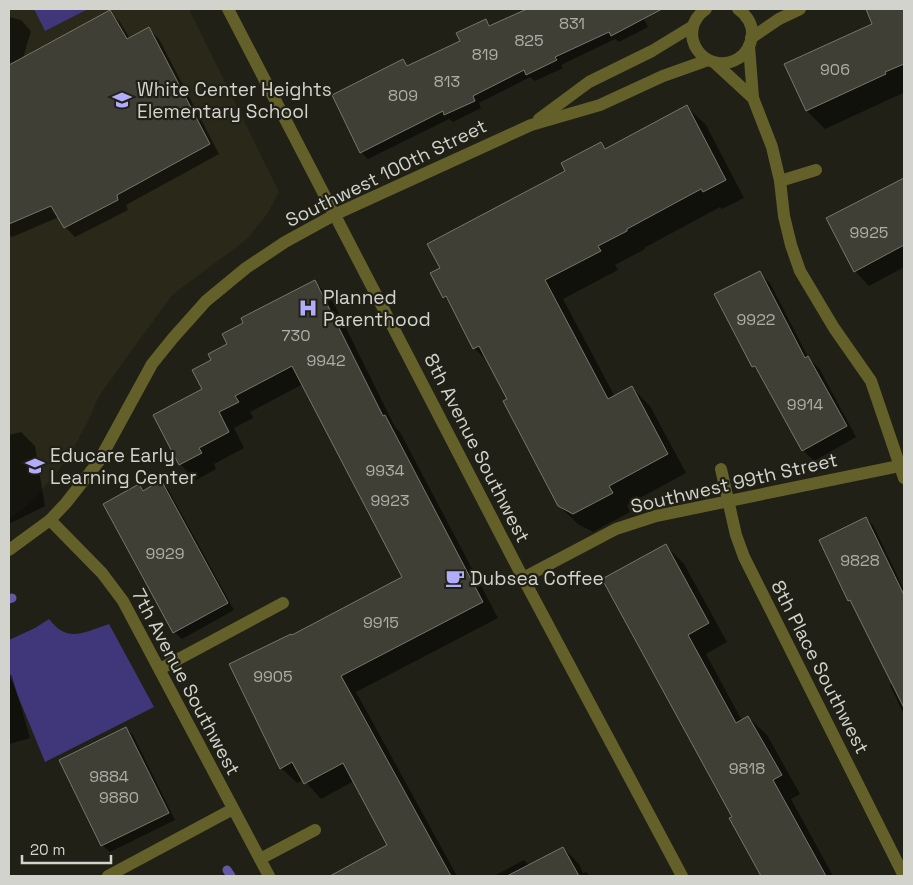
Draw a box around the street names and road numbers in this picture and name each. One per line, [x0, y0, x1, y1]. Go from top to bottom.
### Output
street label: Southwest 100th Street [281, 113, 491, 233]
street label: 8th Avenue Southwest [418, 349, 536, 547]
street label: Southwest 99th Street [628, 447, 840, 519]
street label: 8th Place Southwest [765, 576, 875, 758]
street label: 7th Avenue Southwest [126, 584, 246, 780]

